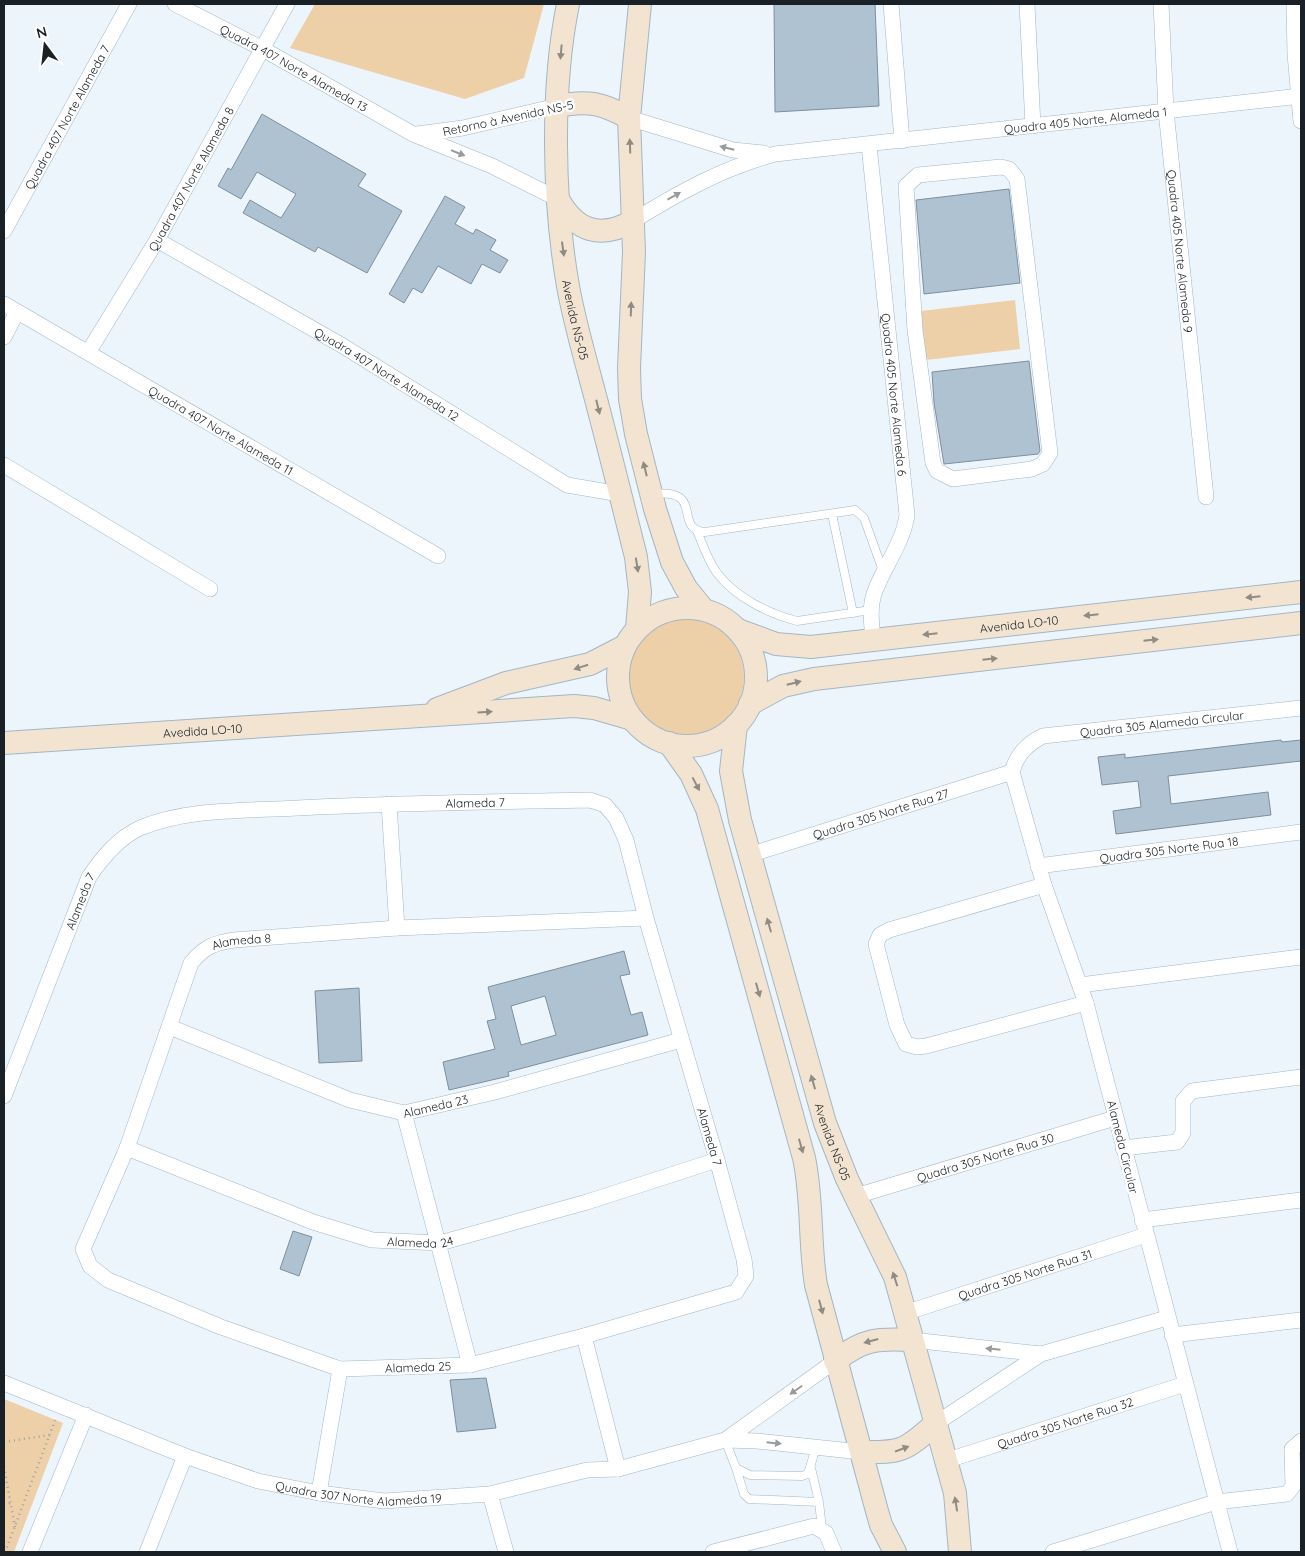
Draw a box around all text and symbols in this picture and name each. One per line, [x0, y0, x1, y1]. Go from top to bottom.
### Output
north arrow [20, 20, 70, 70]
street label: Quadra 407 Norte Alameda 13 [218, 21, 371, 115]
text: N [34, 22, 49, 42]
street label: Quadra 407 Norte Alameda 7 [21, 42, 112, 192]
one-way arrow [557, 44, 565, 60]
street label: Retorno à Avenida NS-5 [441, 97, 575, 139]
street label: Quadra 405 Norte, Alameda 1 [1003, 103, 1168, 136]
street label: Quadra 407 Norte Alameda 8 [145, 104, 236, 254]
one-way arrow [626, 138, 634, 154]
one-way arrow [719, 144, 735, 152]
one-way arrow [451, 149, 465, 157]
street label: Quadra 405 Norte Alameda 9 [1165, 169, 1196, 334]
one-way arrow [667, 192, 682, 200]
one-way arrow [559, 241, 567, 257]
street label: Avenida NS-05 [560, 279, 593, 361]
one-way arrow [628, 300, 636, 316]
street label: Quadra 405 Norte Alameda 6 [879, 313, 911, 477]
street label: Quadra 407 Norte Alameda 12 [312, 324, 462, 424]
street label: Quadra 407 Norte Alameda 11 [146, 382, 296, 478]
one-way arrow [594, 400, 602, 415]
one-way arrow [640, 462, 648, 477]
one-way arrow [634, 557, 642, 573]
one-way arrow [1244, 593, 1260, 601]
one-way arrow [1083, 611, 1099, 619]
street label: Avenida LO-10 [979, 612, 1059, 636]
one-way arrow [922, 630, 938, 638]
one-way arrow [1143, 636, 1159, 644]
one-way arrow [982, 654, 998, 662]
one-way arrow [573, 664, 588, 672]
one-way arrow [786, 679, 801, 687]
street label: Quadra 305 Alameda Circular [1079, 707, 1245, 739]
one-way arrow [478, 708, 494, 716]
street label: Avedida LO-10 [162, 720, 243, 740]
one-way arrow [692, 777, 700, 791]
street label: Quadra 305 Norte Rua 27 [811, 785, 950, 842]
street label: Alameda 7 [445, 794, 505, 810]
street label: Quadra 305 Norte Rua 18 [1099, 833, 1239, 865]
street label: Alameda 7 [62, 870, 97, 932]
one-way arrow [764, 917, 772, 932]
street label: Alameda 8 [209, 930, 271, 953]
one-way arrow [754, 982, 762, 997]
one-way arrow [808, 1074, 816, 1089]
street label: Alameda 23 [401, 1091, 469, 1121]
street label: Alameda Circular [1104, 1099, 1142, 1196]
street label: Avenida NS-05 [812, 1101, 854, 1183]
street label: Alameda 7 [695, 1106, 726, 1167]
street label: Quadra 305 Norte Rua 30 [915, 1129, 1056, 1185]
one-way arrow [797, 1139, 805, 1154]
street label: Alameda 24 [387, 1232, 455, 1251]
street label: Quadra 305 Norte Rua 31 [956, 1246, 1094, 1303]
one-way arrow [891, 1272, 898, 1287]
one-way arrow [817, 1299, 825, 1314]
one-way arrow [863, 1337, 879, 1345]
one-way arrow [985, 1344, 1001, 1352]
street label: Alameda 25 [384, 1358, 452, 1376]
one-way arrow [789, 1385, 803, 1395]
street label: Quadra 305 Norte Rua 32 [995, 1394, 1135, 1451]
one-way arrow [766, 1439, 782, 1447]
one-way arrow [895, 1445, 910, 1453]
street label: Quadra 307 Norte Alameda 19 [274, 1477, 442, 1509]
one-way arrow [952, 1495, 960, 1511]

